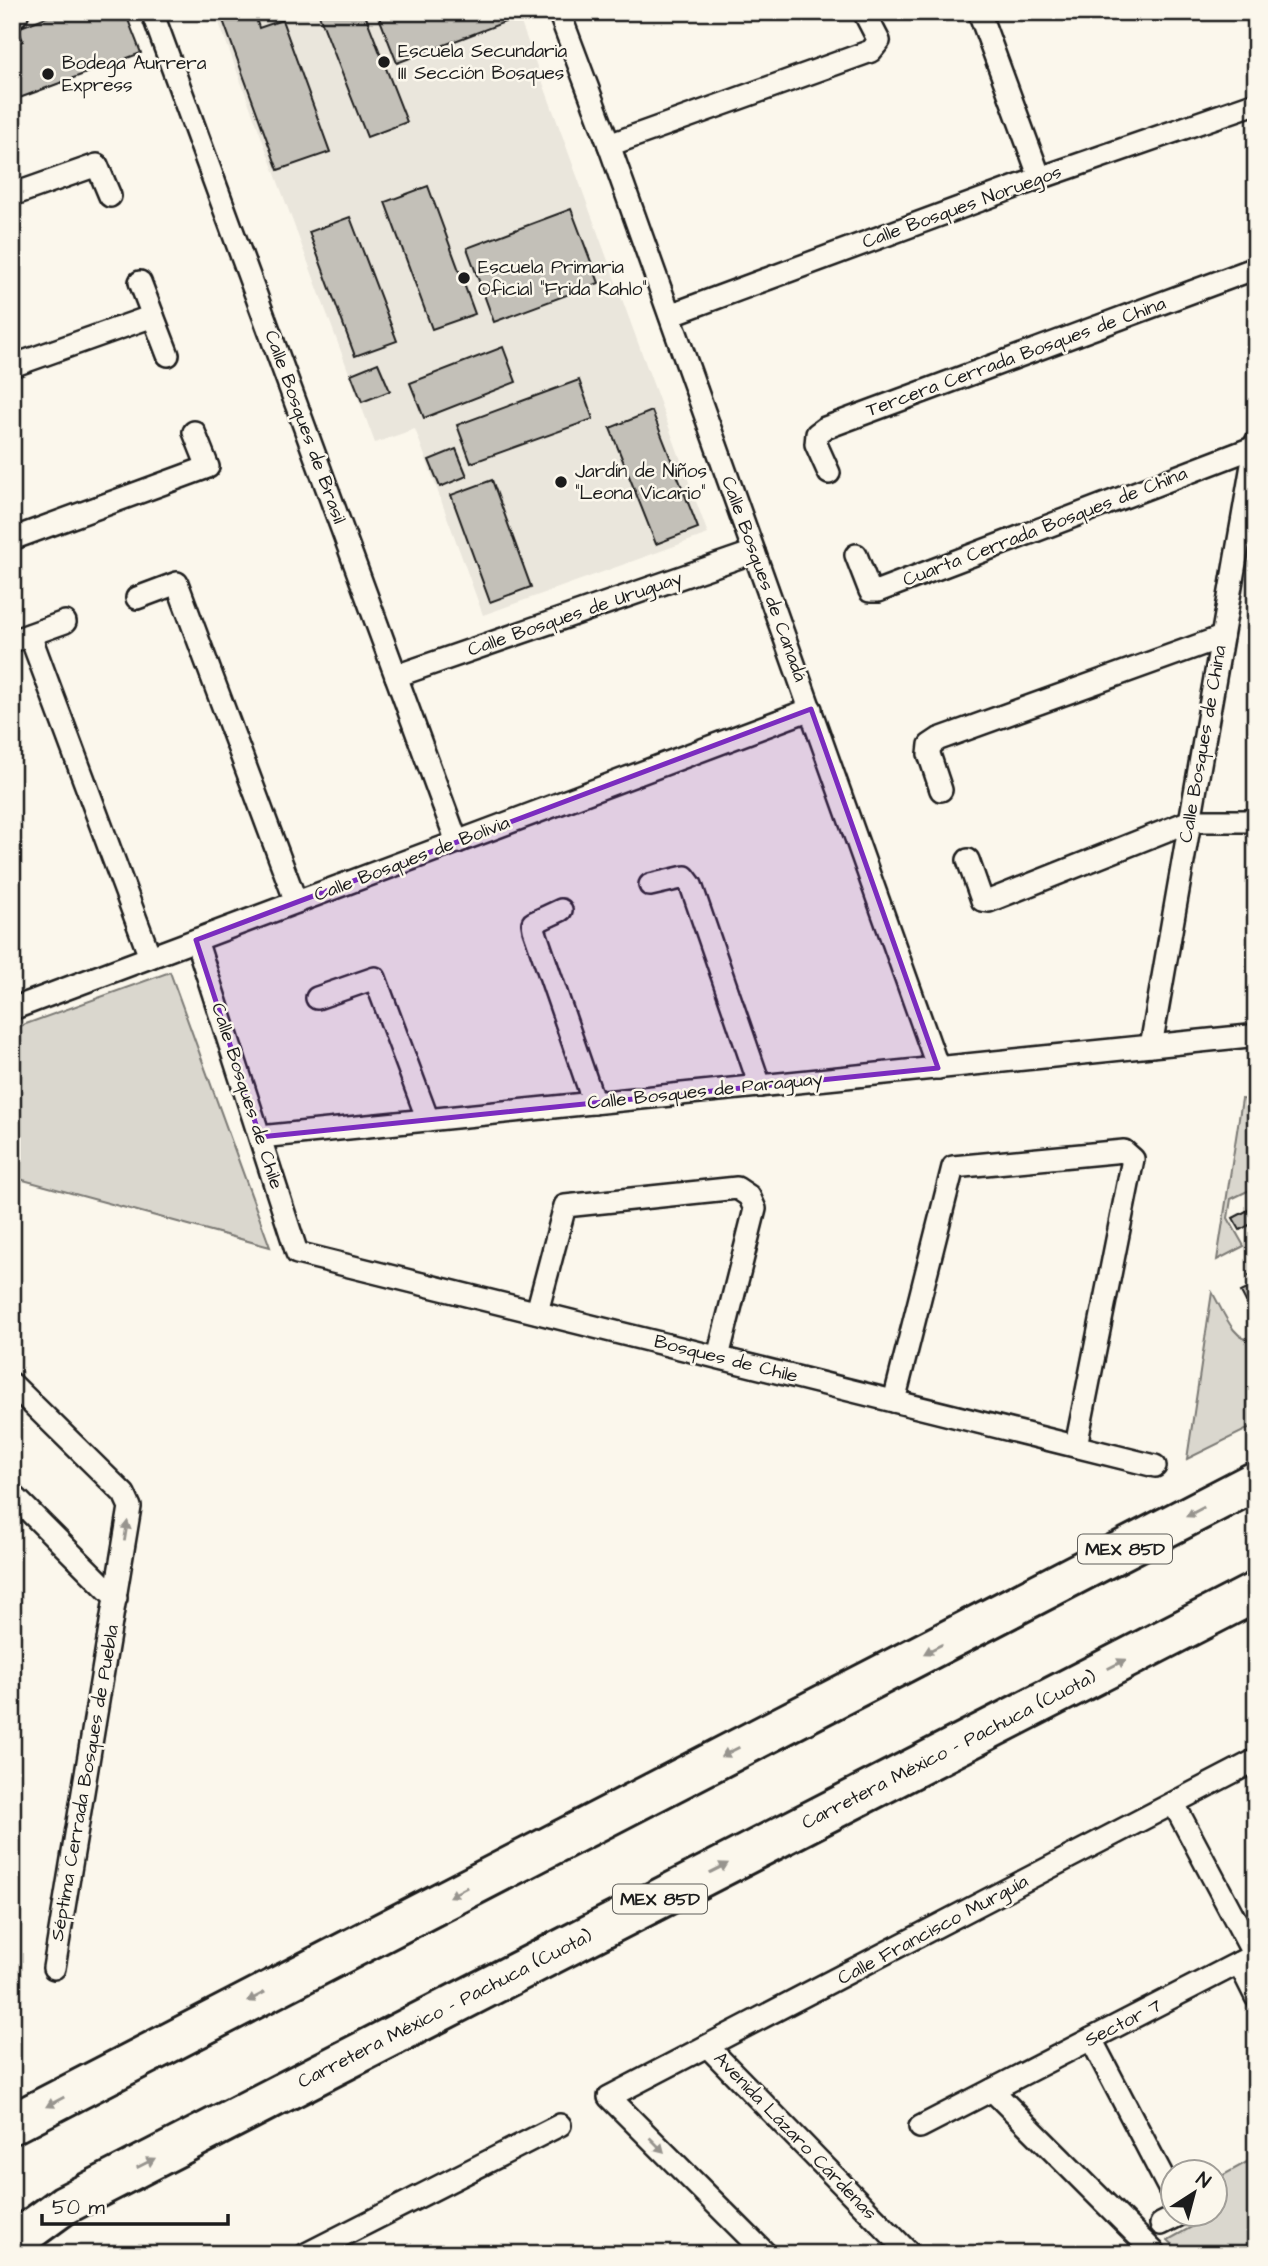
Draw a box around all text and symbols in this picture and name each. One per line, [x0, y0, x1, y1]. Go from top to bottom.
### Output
place label: Escuela Secundaria III Sección Bosques [398, 38, 567, 87]
place label: Bodega Aurrera Express [62, 50, 207, 99]
marker: Escuela Secundaria III Sección Bosques [376, 54, 392, 70]
marker: Bodega Aurrera Express [40, 66, 56, 82]
street label: Calle Bosques Noruegos [858, 158, 1066, 257]
place label: Escuela Primaria Oficial "Frida Kahlo" [478, 254, 647, 303]
marker: Escuela Primaria Oficial "Frida Kahlo" [456, 270, 472, 286]
street label: Tercera Cerrada Bosques de China [862, 290, 1170, 424]
street label: Calle Bosques de Brasil [257, 326, 353, 528]
place label: Jardín de Niños "Leona Vicario" [575, 458, 707, 507]
street label: Cuarta Cerrada Bosques de China [899, 460, 1191, 594]
street label: Calle Bosques de Canadá [714, 472, 814, 686]
marker: Jardín de Niños "Leona Vicario" [553, 474, 569, 490]
street label: Calle Bosques de Uruguay [464, 564, 687, 664]
street label: Calle Bosques de China [1172, 643, 1234, 845]
street label: Calle Bosques de Bolivia [310, 809, 514, 909]
street label: Calle Bosques de Chile [204, 999, 290, 1193]
street label: Calle Bosques de Paraguay [586, 1065, 825, 1118]
street label: Bosques de Chile [651, 1328, 801, 1390]
one-way arrow [1185, 1506, 1205, 1518]
one-way arrow [121, 1519, 132, 1541]
road number: MEX 85D [1078, 1534, 1172, 1564]
street label: Séptima Cerrada Bosques de Puebla [44, 1622, 126, 1943]
one-way arrow [923, 1643, 943, 1654]
one-way arrow [1107, 1658, 1127, 1669]
street label: Carretera México - Pachuca (Cuota) [797, 1664, 1101, 1836]
one-way arrow [720, 1747, 740, 1758]
one-way arrow [709, 1863, 729, 1874]
street label: Calle Francisco Murguía [833, 1868, 1034, 1993]
road number: MEX 85D [613, 1884, 707, 1913]
one-way arrow [448, 1887, 468, 1898]
street label: Carretera México - Pachuca (Cuota) [293, 1923, 597, 2095]
one-way arrow [246, 1992, 266, 2003]
street label: Sector 7 [1080, 1992, 1166, 2054]
street label: Avenida Lázaro Cárdenas [707, 2046, 883, 2226]
one-way arrow [44, 2096, 64, 2108]
one-way arrow [649, 2137, 666, 2154]
one-way arrow [136, 2157, 156, 2168]
north arrow [1160, 2158, 1230, 2228]
text: N [1190, 2166, 1216, 2195]
scale bar [42, 2182, 228, 2226]
text: 50 m [52, 2193, 106, 2222]

